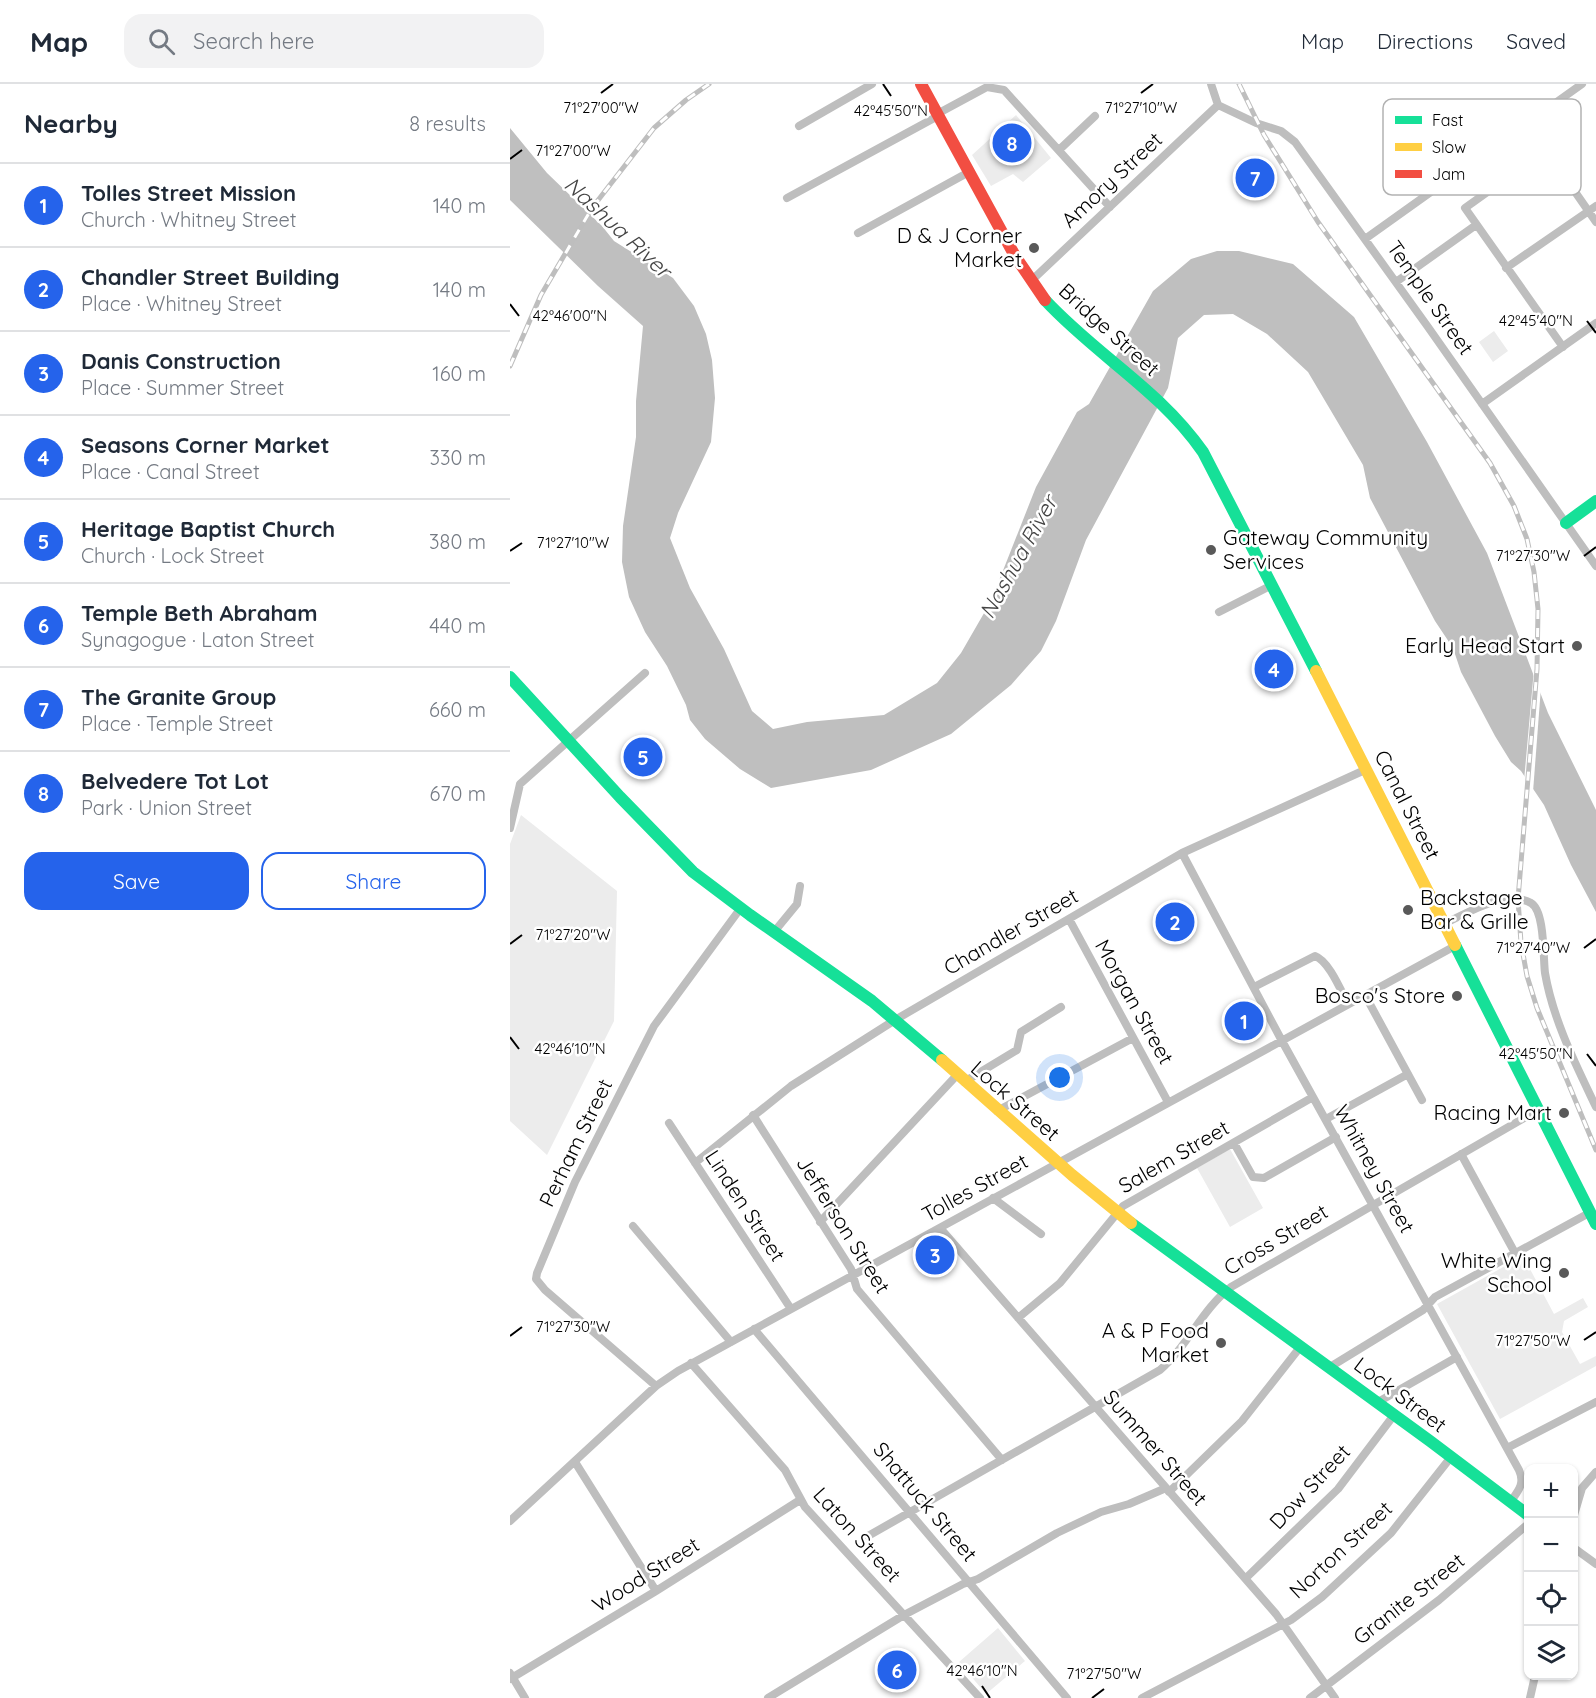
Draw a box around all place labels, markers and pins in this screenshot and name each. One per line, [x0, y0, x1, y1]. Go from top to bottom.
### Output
pin: 8 [992, 120, 1032, 166]
pin: 7 [1236, 156, 1274, 200]
place label: D & J Corner Market [897, 222, 1022, 272]
marker: D & J Corner Market [1027, 241, 1041, 255]
place label: Gateway Community Services [1223, 524, 1428, 574]
marker: Gateway Community Services [1204, 543, 1218, 557]
place label: Early Head Start [1405, 632, 1565, 658]
marker: Early Head Start [1570, 639, 1584, 653]
pin: 4 [1254, 646, 1293, 692]
pin: 5 [624, 734, 662, 780]
place label: Backstage Bar & Grille [1420, 884, 1529, 934]
pin: 2 [1156, 900, 1194, 944]
marker: Backstage Bar & Grille [1401, 903, 1415, 917]
place label: Bosco's Store [1315, 982, 1445, 1008]
marker: Bosco's Store [1450, 989, 1464, 1003]
pin: 1 [1224, 998, 1264, 1044]
place label: Racing Mart [1433, 1099, 1552, 1125]
marker: Racing Mart [1557, 1106, 1571, 1120]
pin: 3 [916, 1232, 954, 1278]
place label: White Wing School [1441, 1247, 1552, 1297]
marker: White Wing School [1557, 1266, 1571, 1280]
place label: A & P Food Market [1102, 1317, 1209, 1367]
marker: A & P Food Market [1214, 1336, 1228, 1350]
pin: 6 [878, 1648, 916, 1692]

